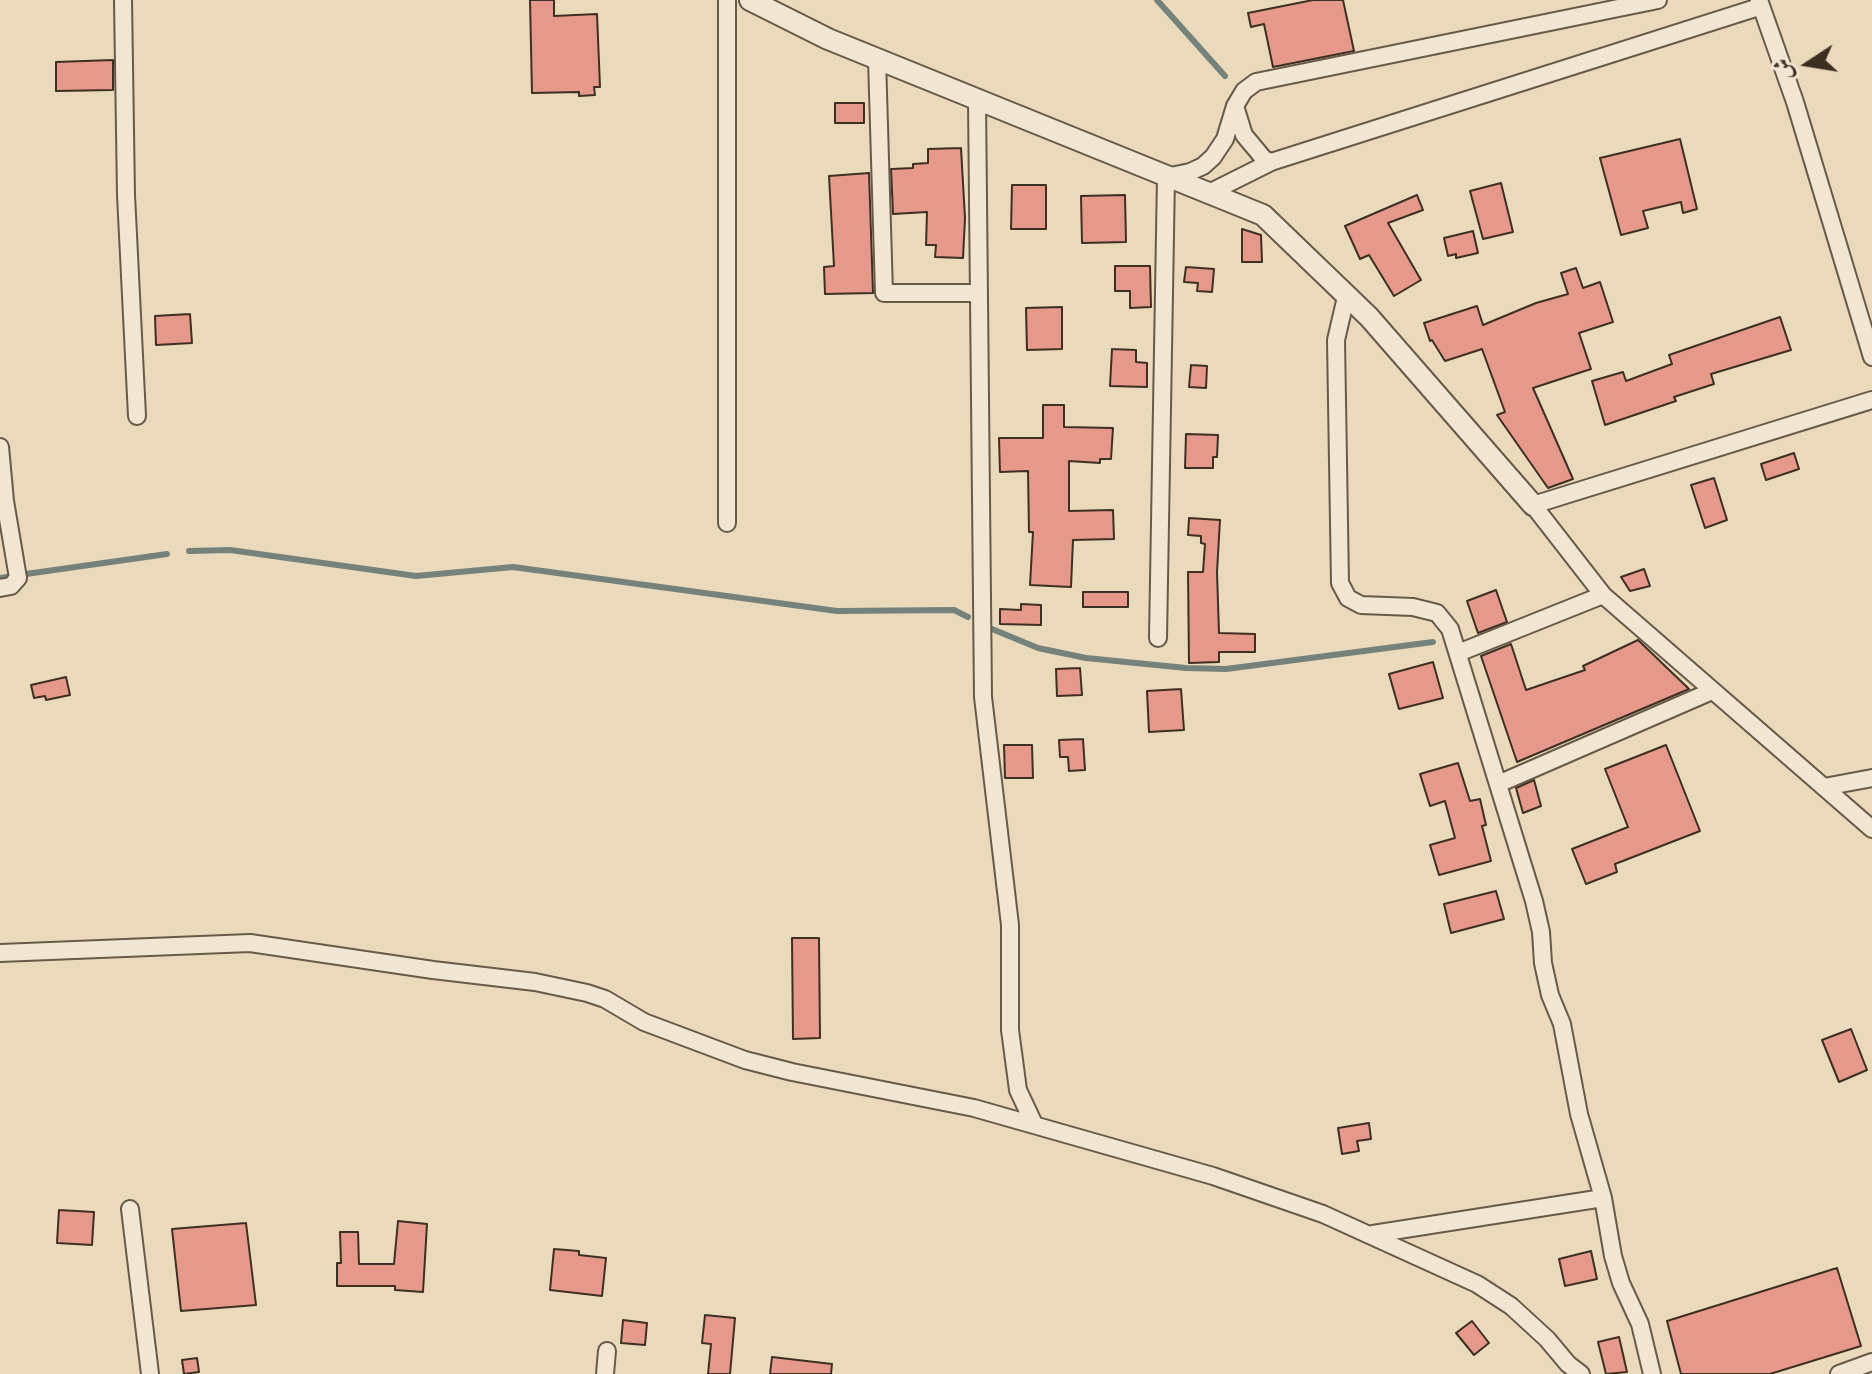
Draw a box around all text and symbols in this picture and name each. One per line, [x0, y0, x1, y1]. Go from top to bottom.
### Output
north arrow [1768, 24, 1848, 104]
text: ش [1769, 56, 1800, 83]

